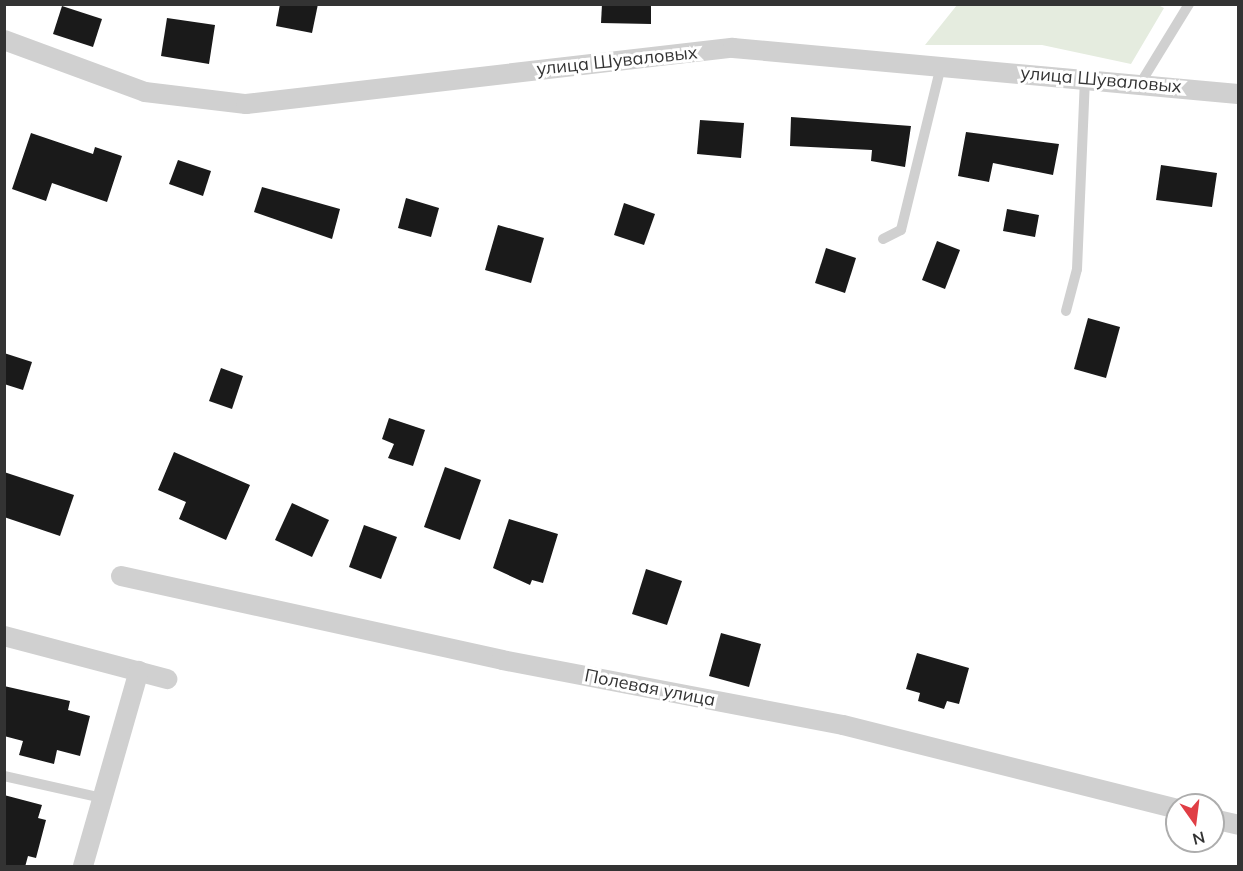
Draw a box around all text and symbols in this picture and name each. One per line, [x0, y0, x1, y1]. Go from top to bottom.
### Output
street label: улица Шуваловых [535, 42, 699, 80]
street label: улица Шуваловых [1020, 62, 1182, 98]
street label: Полевая улица [583, 665, 717, 711]
north arrow [1165, 793, 1225, 853]
text: N [1191, 827, 1207, 850]

